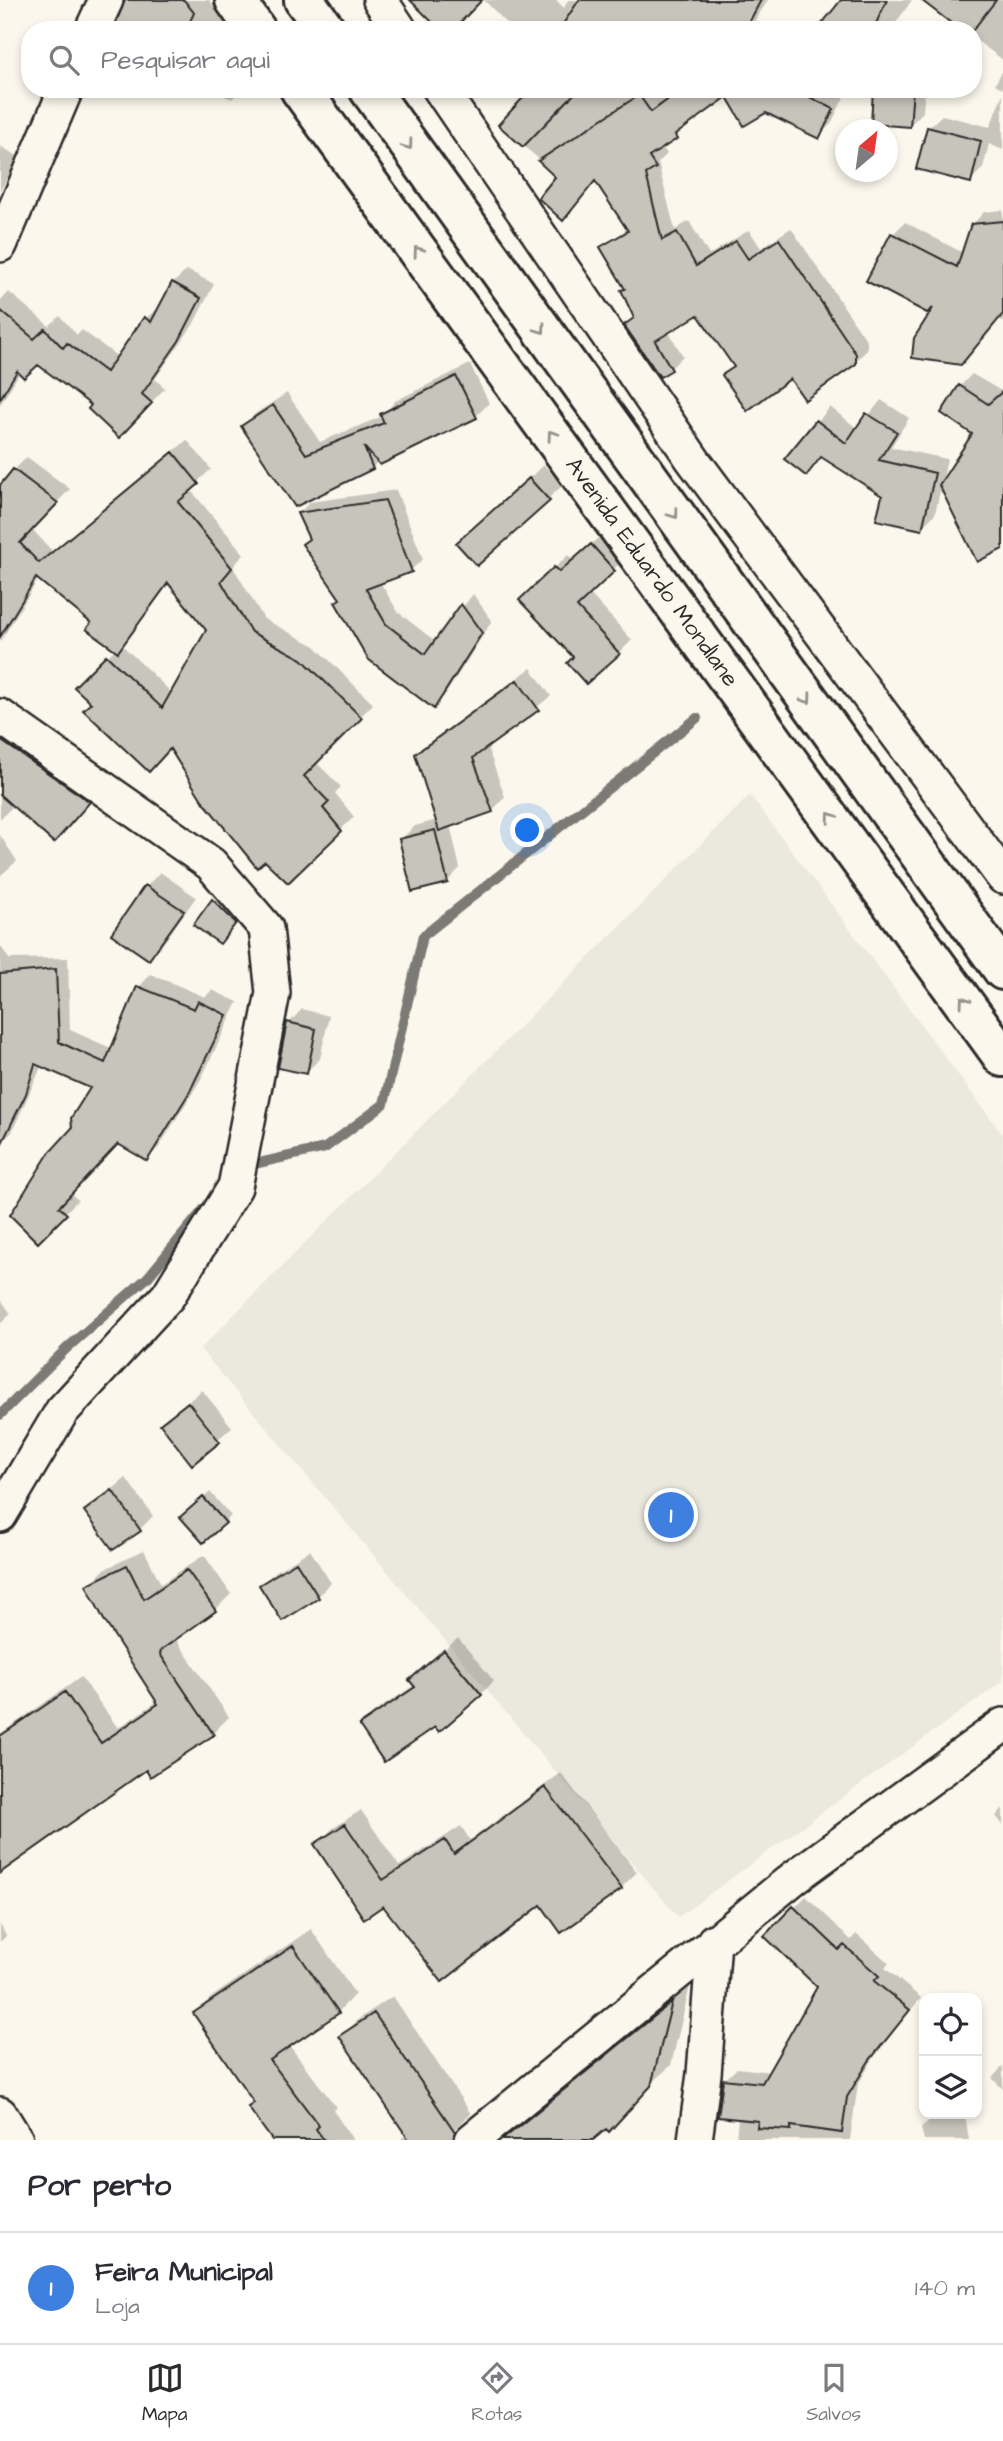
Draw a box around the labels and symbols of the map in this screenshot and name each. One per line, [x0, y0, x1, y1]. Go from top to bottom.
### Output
north arrow [835, 119, 898, 182]
one-way arrow [400, 137, 413, 150]
one-way arrow [414, 246, 426, 259]
one-way arrow [533, 321, 545, 334]
one-way arrow [548, 430, 560, 443]
street label: Avenida Eduardo Mondlane [558, 451, 746, 693]
one-way arrow [666, 506, 678, 519]
one-way arrow [799, 691, 811, 704]
one-way arrow [827, 812, 839, 824]
your location [510, 813, 544, 847]
one-way arrow [960, 996, 972, 1009]
pin: 1 [648, 1489, 694, 1541]

